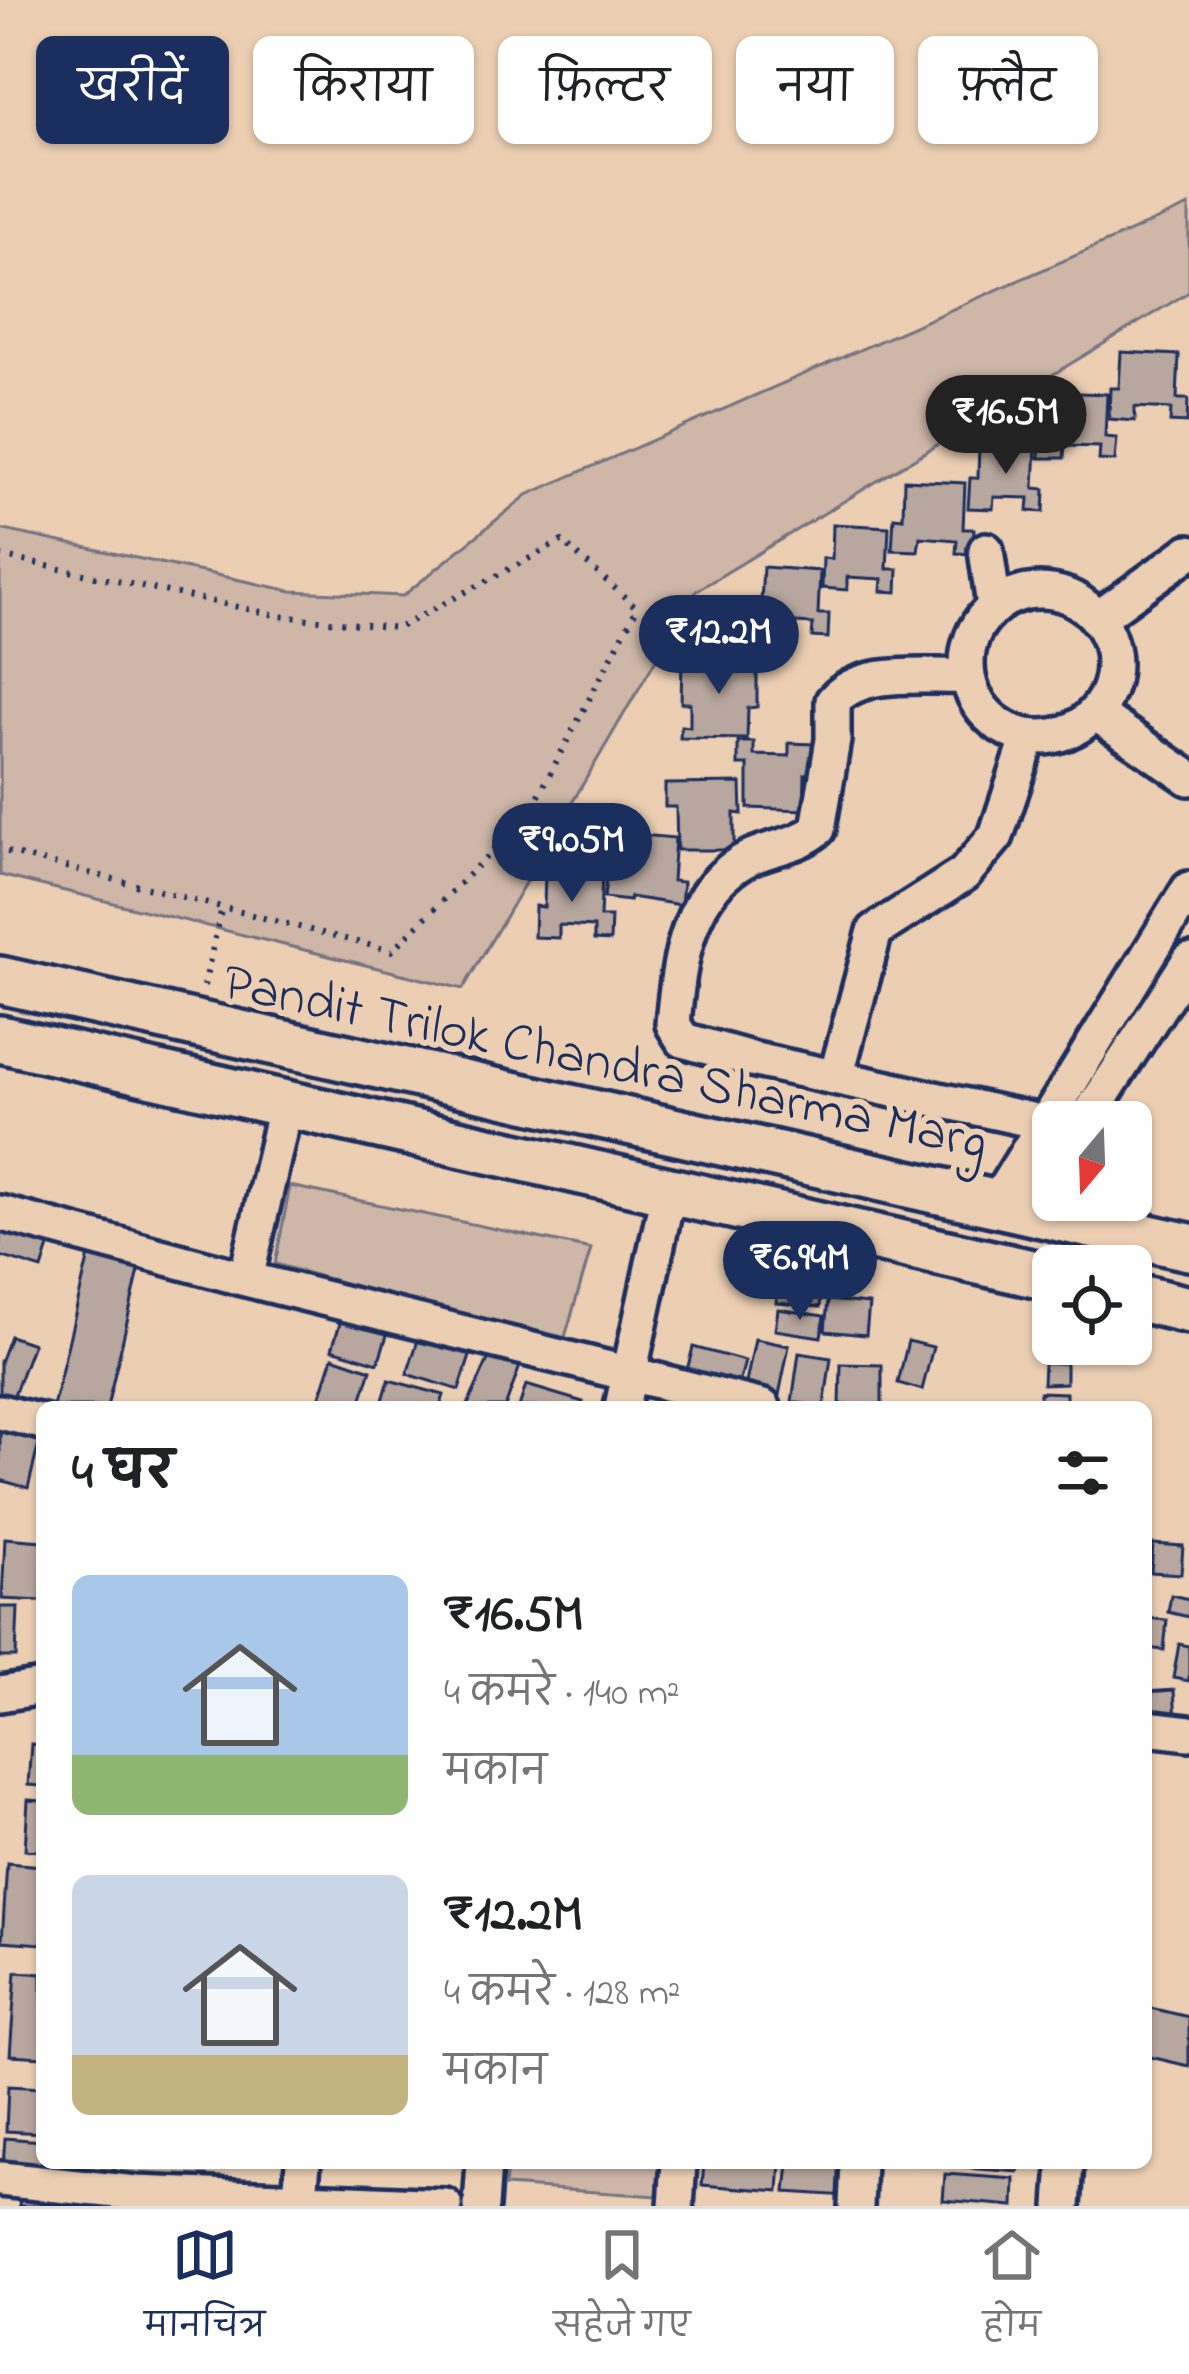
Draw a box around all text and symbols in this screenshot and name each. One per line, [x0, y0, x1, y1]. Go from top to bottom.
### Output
chip: खरीदें [36, 36, 229, 144]
chip: किराया [253, 36, 474, 144]
chip: फ़िल्टर [498, 36, 712, 144]
chip: नया [736, 36, 894, 144]
chip: फ़्लैट [918, 36, 1098, 144]
pin: ₹16.5M [908, 375, 1104, 477]
text: ₹16.5M [953, 385, 1059, 442]
pin: ₹12.2M [621, 595, 817, 697]
text: ₹12.2M [666, 605, 772, 662]
pin: ₹9.05M [474, 803, 670, 905]
text: ₹9.05M [519, 813, 625, 870]
street label: Pandit Trilok Chandra Sharma Marg [215, 946, 994, 1185]
north arrow [1032, 1101, 1152, 1221]
map controls [1032, 1101, 1152, 1365]
pin: ₹6.94M [702, 1221, 898, 1323]
text: ₹6.94M [750, 1231, 850, 1288]
button: locate [1032, 1245, 1152, 1365]
text: 4 घर [72, 1437, 174, 1512]
icon: filters [1050, 1440, 1116, 1506]
text: ₹16.5M [444, 1579, 584, 1654]
icon: home [168, 1623, 312, 1767]
text: 4 कमरे · 140 m² [444, 1666, 680, 1723]
text: मकान [444, 1745, 547, 1802]
text: ₹12.2M [444, 1879, 583, 1954]
icon: home [168, 1923, 312, 2067]
text: 4 कमरे · 128 m² [444, 1966, 681, 2023]
text: मकान [444, 2045, 547, 2102]
tab: मानचित्र [144, 2222, 265, 2361]
tab: सहेजे गए [554, 2222, 690, 2361]
tab: होम [979, 2222, 1045, 2361]

